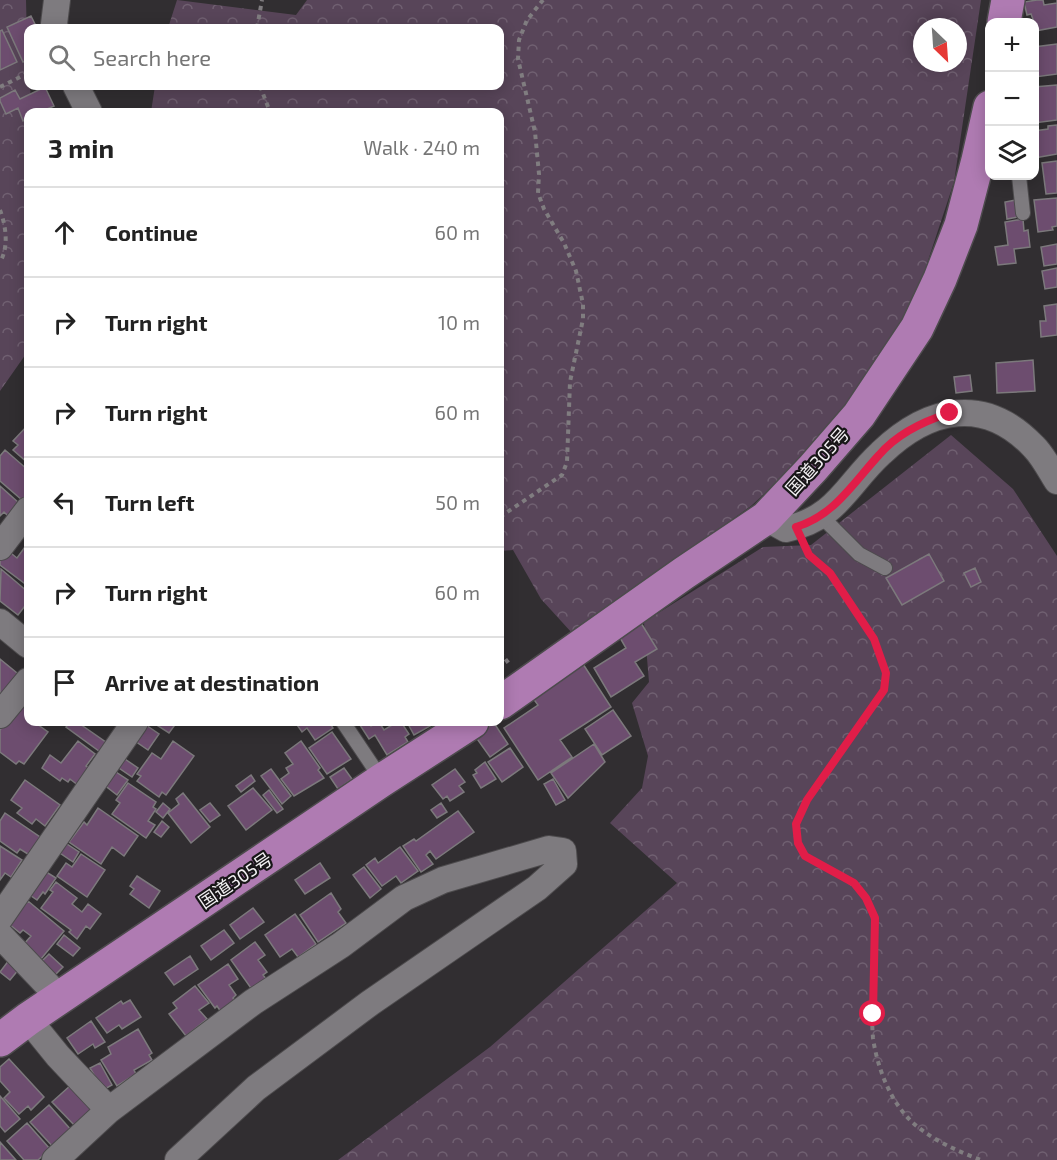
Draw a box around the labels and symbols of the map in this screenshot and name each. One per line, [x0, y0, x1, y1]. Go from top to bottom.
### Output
north arrow [913, 18, 967, 72]
route end [936, 399, 962, 425]
street label: 国道305号 [781, 422, 853, 500]
street label: 国道305号 [194, 847, 276, 913]
route start [859, 1000, 885, 1026]

